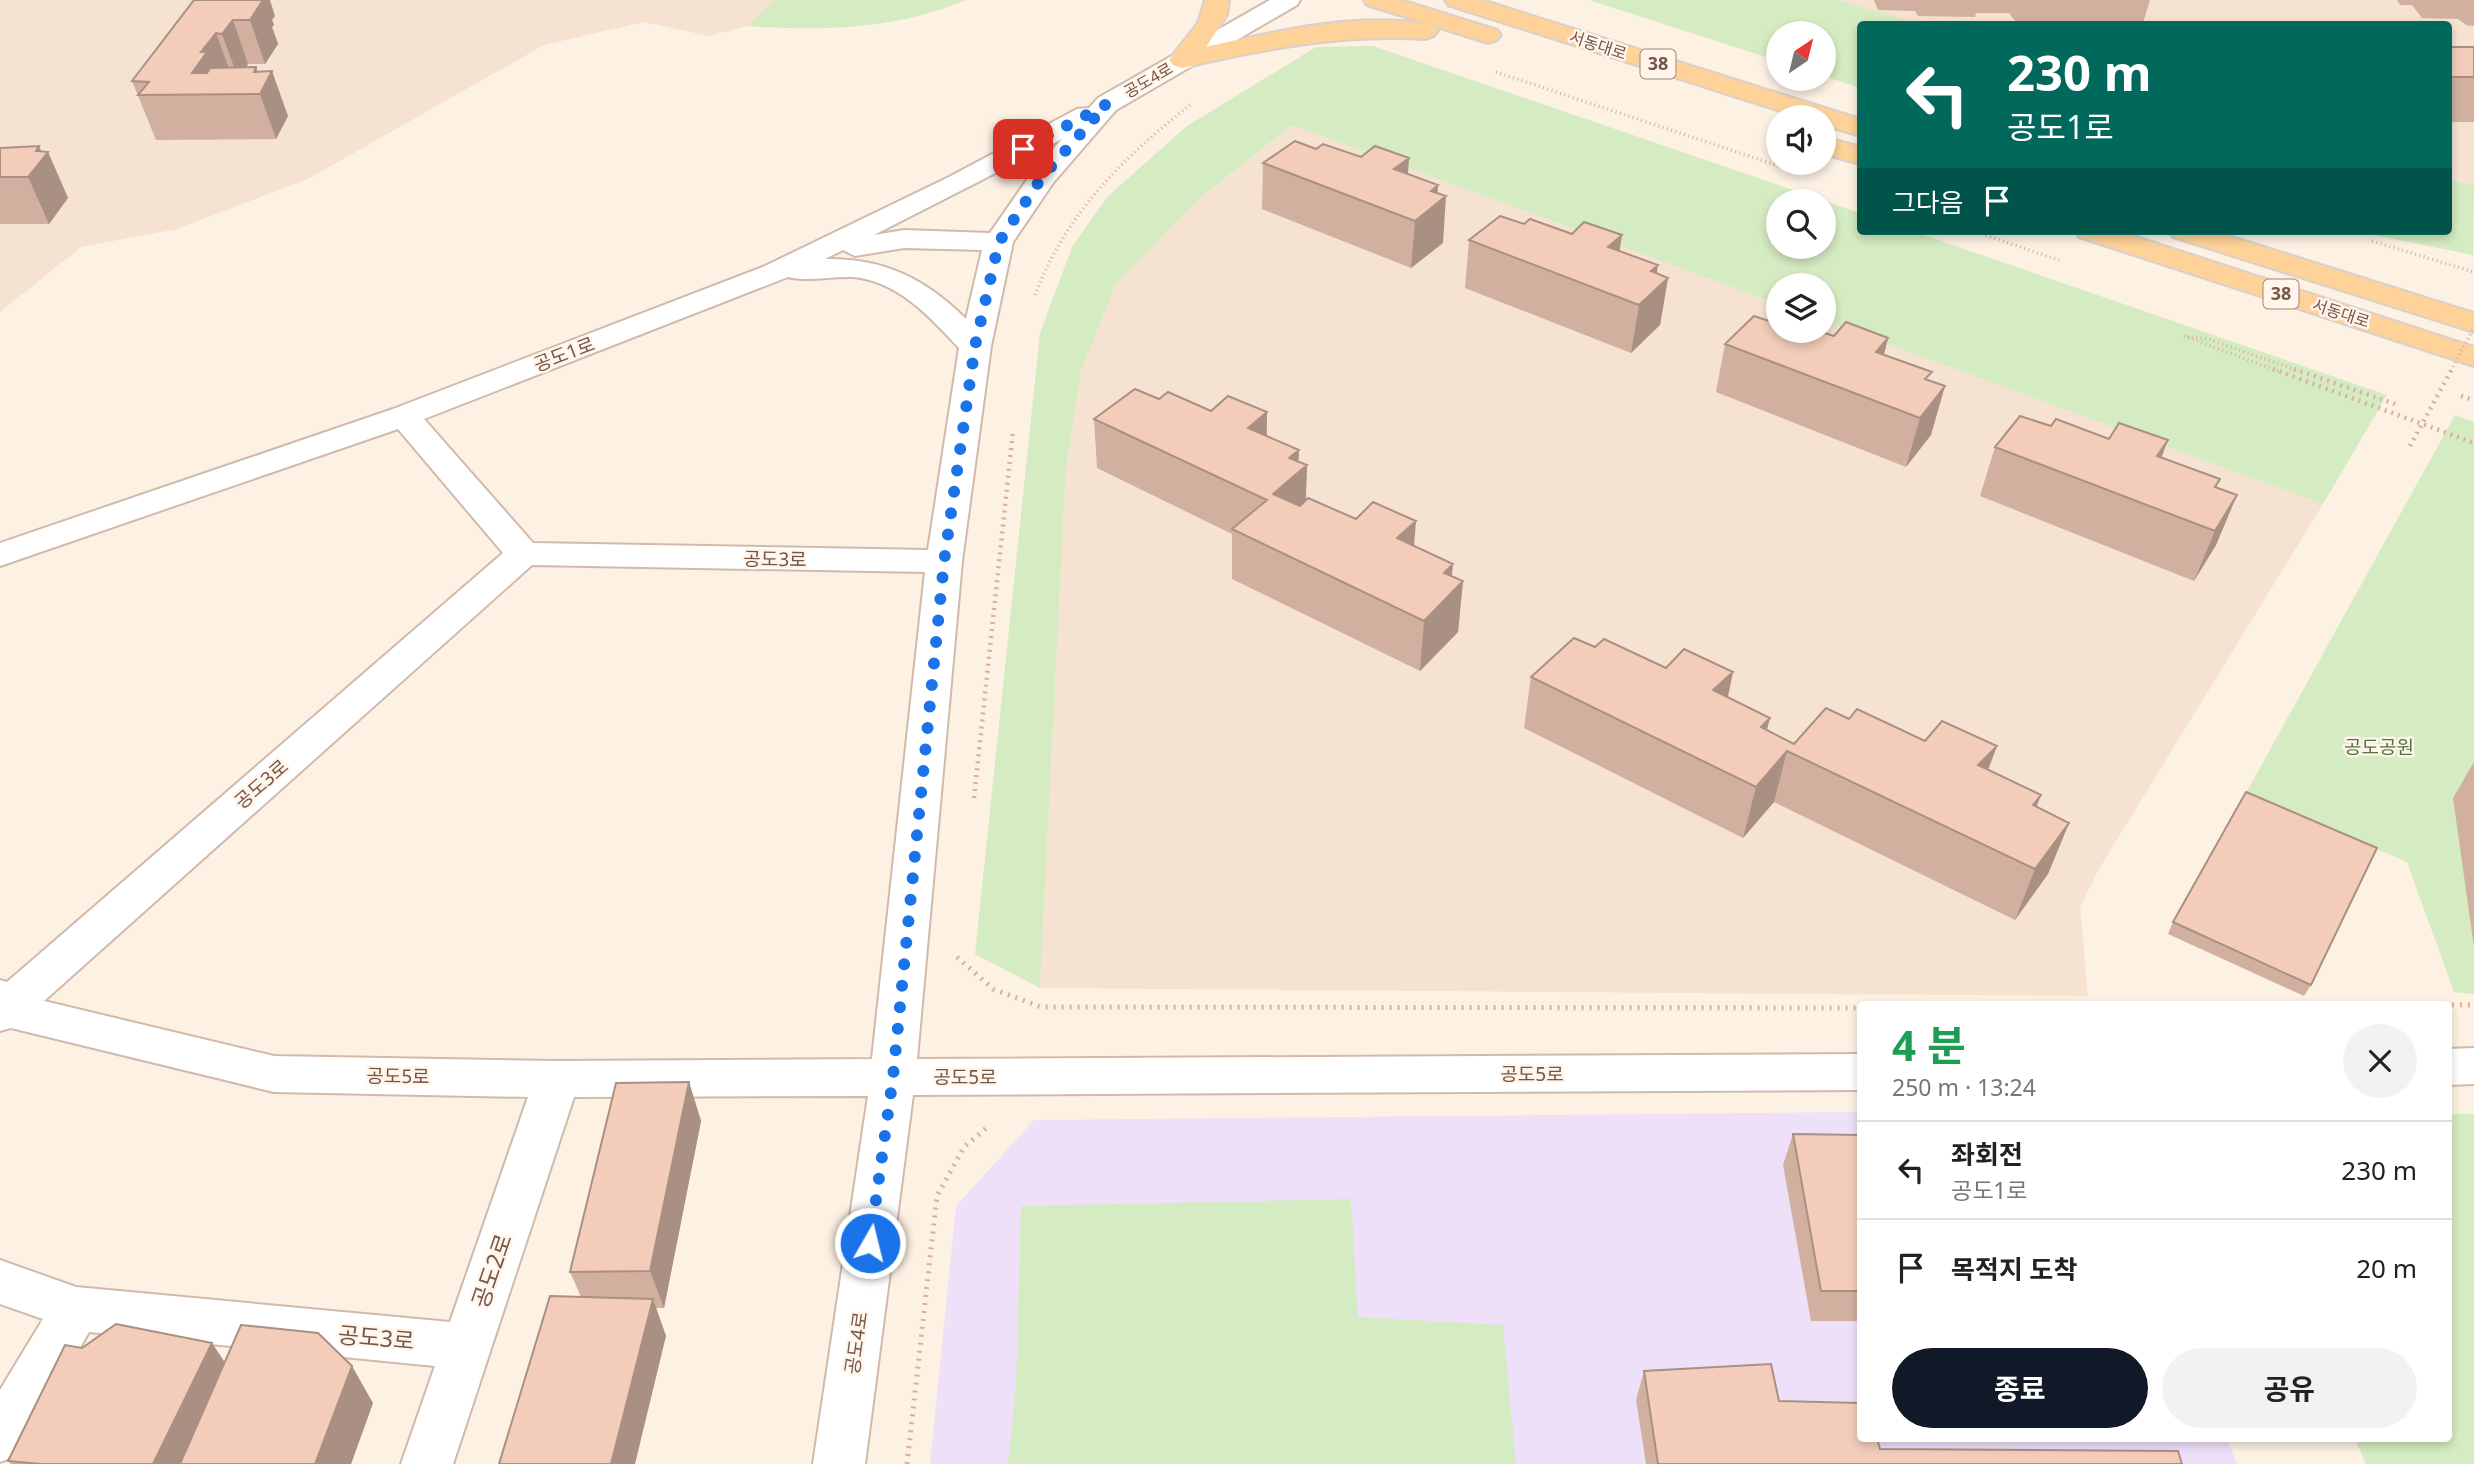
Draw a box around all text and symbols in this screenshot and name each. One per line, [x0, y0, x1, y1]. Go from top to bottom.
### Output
north arrow [1766, 21, 1836, 91]
map controls [1766, 21, 1836, 343]
street label: 서동대로 [1567, 25, 1630, 65]
text: 230 m [2007, 39, 2152, 105]
icon: left [1892, 49, 1983, 140]
road number: 38 [1640, 50, 1676, 78]
street label: 공도4로 [1119, 57, 1177, 103]
button: sound [1766, 105, 1836, 175]
text: 공도1로 [2007, 105, 2114, 148]
pin [993, 119, 1053, 179]
icon: arrive [1004, 130, 1042, 168]
icon: arrive [1978, 182, 2016, 220]
text: 그다음 [1892, 184, 1964, 220]
button: search [1766, 189, 1836, 259]
button: layers [1766, 273, 1836, 343]
road number: 38 [2264, 280, 2298, 308]
street label: 서동대로 [2310, 293, 2373, 333]
street label: 공도1로 [530, 331, 598, 377]
street label: 공도3로 [743, 545, 807, 573]
park label: 공도공원 [2344, 734, 2414, 760]
street label: 공도3로 [229, 753, 293, 815]
text: 4 분 [1892, 1016, 1966, 1073]
button: close [2343, 1024, 2417, 1098]
street label: 공도5로 [1500, 1061, 1564, 1087]
street label: 공도5로 [366, 1062, 430, 1090]
street label: 공도5로 [933, 1064, 997, 1090]
text: 250 m · 13:24 [1892, 1071, 2036, 1103]
text: 좌회전 [1951, 1136, 2023, 1172]
icon: left [1892, 1151, 1930, 1189]
text: 230 m [2341, 1152, 2417, 1188]
text: 공도1로 [1951, 1174, 2028, 1206]
position arrow [833, 1206, 907, 1280]
street label: 공도2로 [463, 1229, 519, 1312]
icon: arrive [1892, 1249, 1930, 1287]
text: 20 m [2356, 1250, 2417, 1286]
text: 목적지 도착 [1951, 1251, 2077, 1287]
street label: 공도4로 [839, 1310, 873, 1376]
street label: 공도3로 [337, 1318, 416, 1356]
button: 종료 [1892, 1348, 2148, 1428]
button: 공유 [2162, 1348, 2417, 1428]

